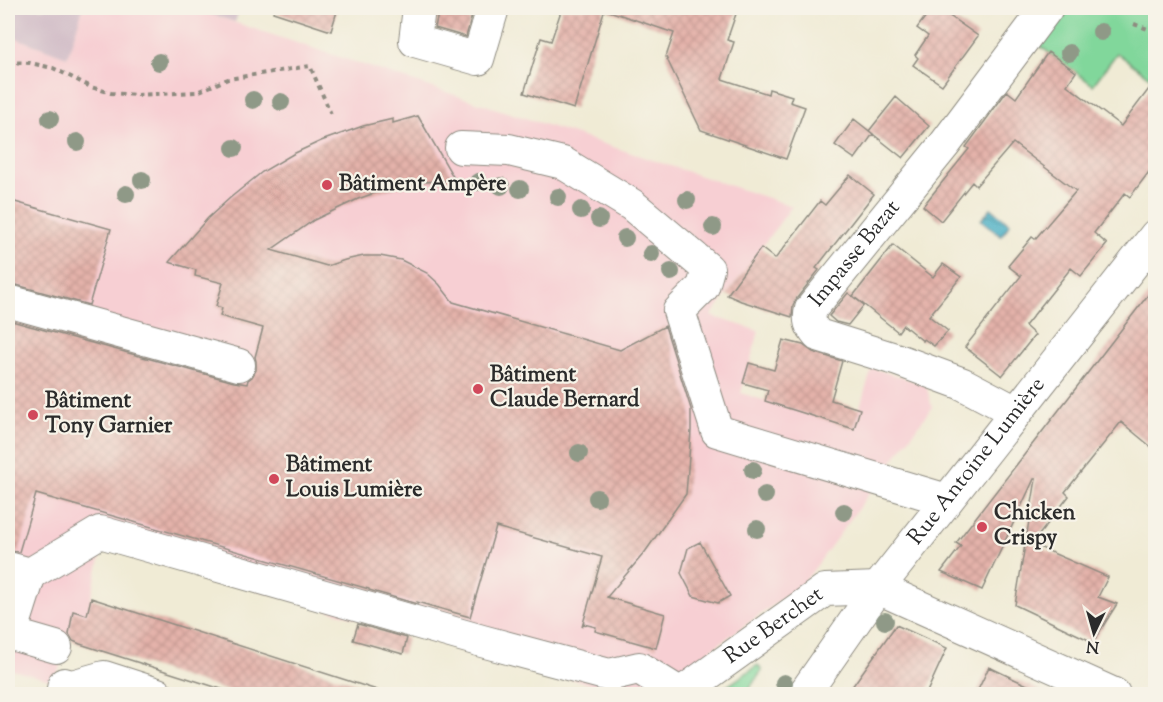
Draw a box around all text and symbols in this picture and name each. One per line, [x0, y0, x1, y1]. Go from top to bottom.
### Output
place label: Bâtiment Ampère [339, 169, 507, 201]
marker: Bâtiment Ampère [320, 178, 334, 192]
street label: Impasse Bazat [802, 193, 909, 315]
place label: Bâtiment Claude Bernard [490, 360, 640, 417]
street label: Rue Antoine Lumière [901, 371, 1054, 553]
marker: Bâtiment Claude Bernard [471, 382, 485, 396]
place label: Bâtiment Tony Garnier [45, 386, 173, 443]
marker: Bâtiment Tony Garnier [26, 408, 40, 422]
place label: Bâtiment Louis Lumière [286, 450, 423, 507]
marker: Bâtiment Louis Lumière [267, 472, 281, 486]
place label: Chicken Crispy [994, 498, 1075, 555]
marker: Chicken Crispy [975, 520, 989, 534]
street label: Rue Berchet [718, 579, 831, 673]
north arrow [1064, 603, 1124, 663]
text: N [1085, 633, 1100, 657]

